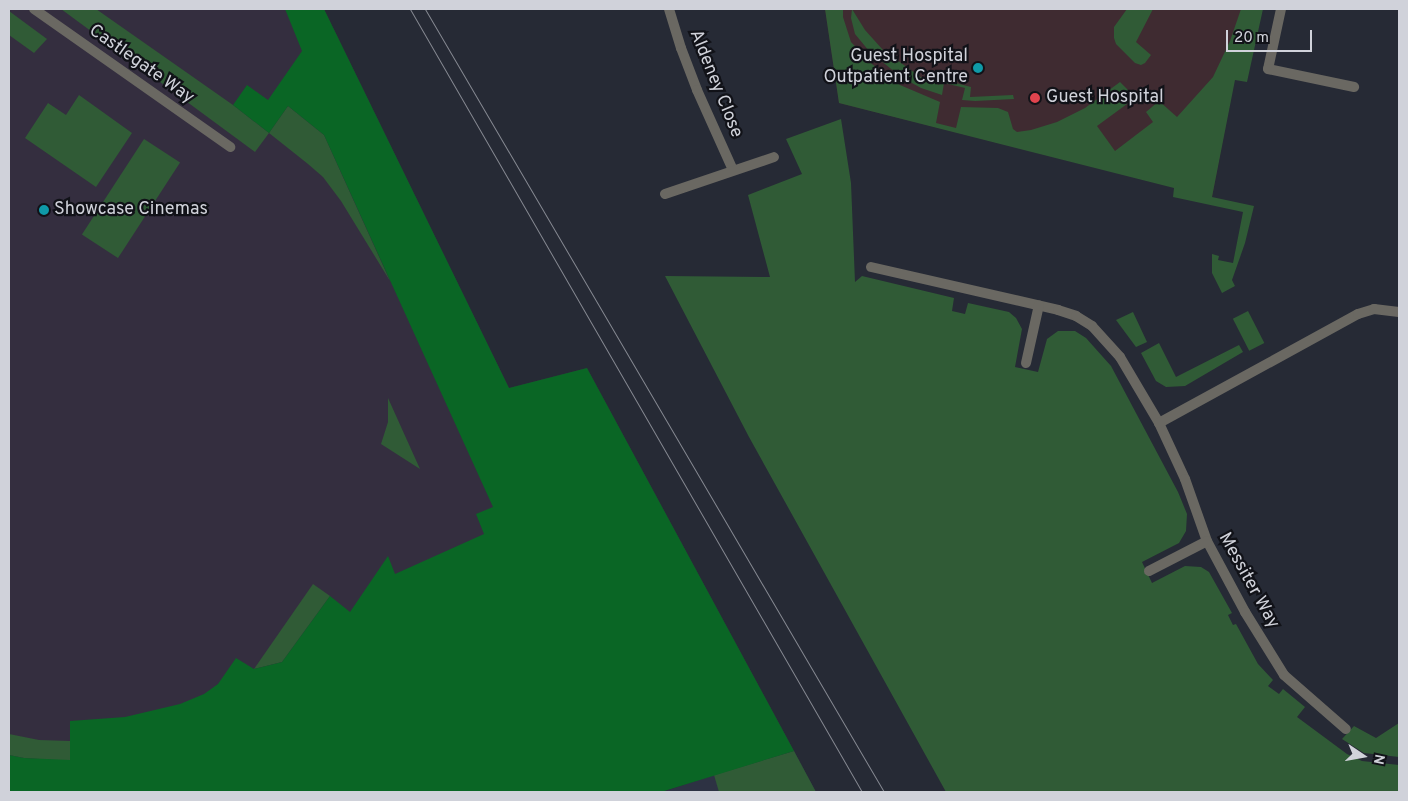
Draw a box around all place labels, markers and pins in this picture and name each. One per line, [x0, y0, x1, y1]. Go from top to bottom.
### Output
place label: Guest Hospital Outpatient Centre [823, 47, 968, 90]
marker: Guest Hospital Outpatient Centre [972, 62, 984, 74]
place label: Guest Hospital [1046, 87, 1164, 109]
marker: Guest Hospital [1028, 91, 1042, 105]
place label: Showcase Cinemas [54, 199, 208, 221]
marker: Showcase Cinemas [38, 204, 50, 216]

